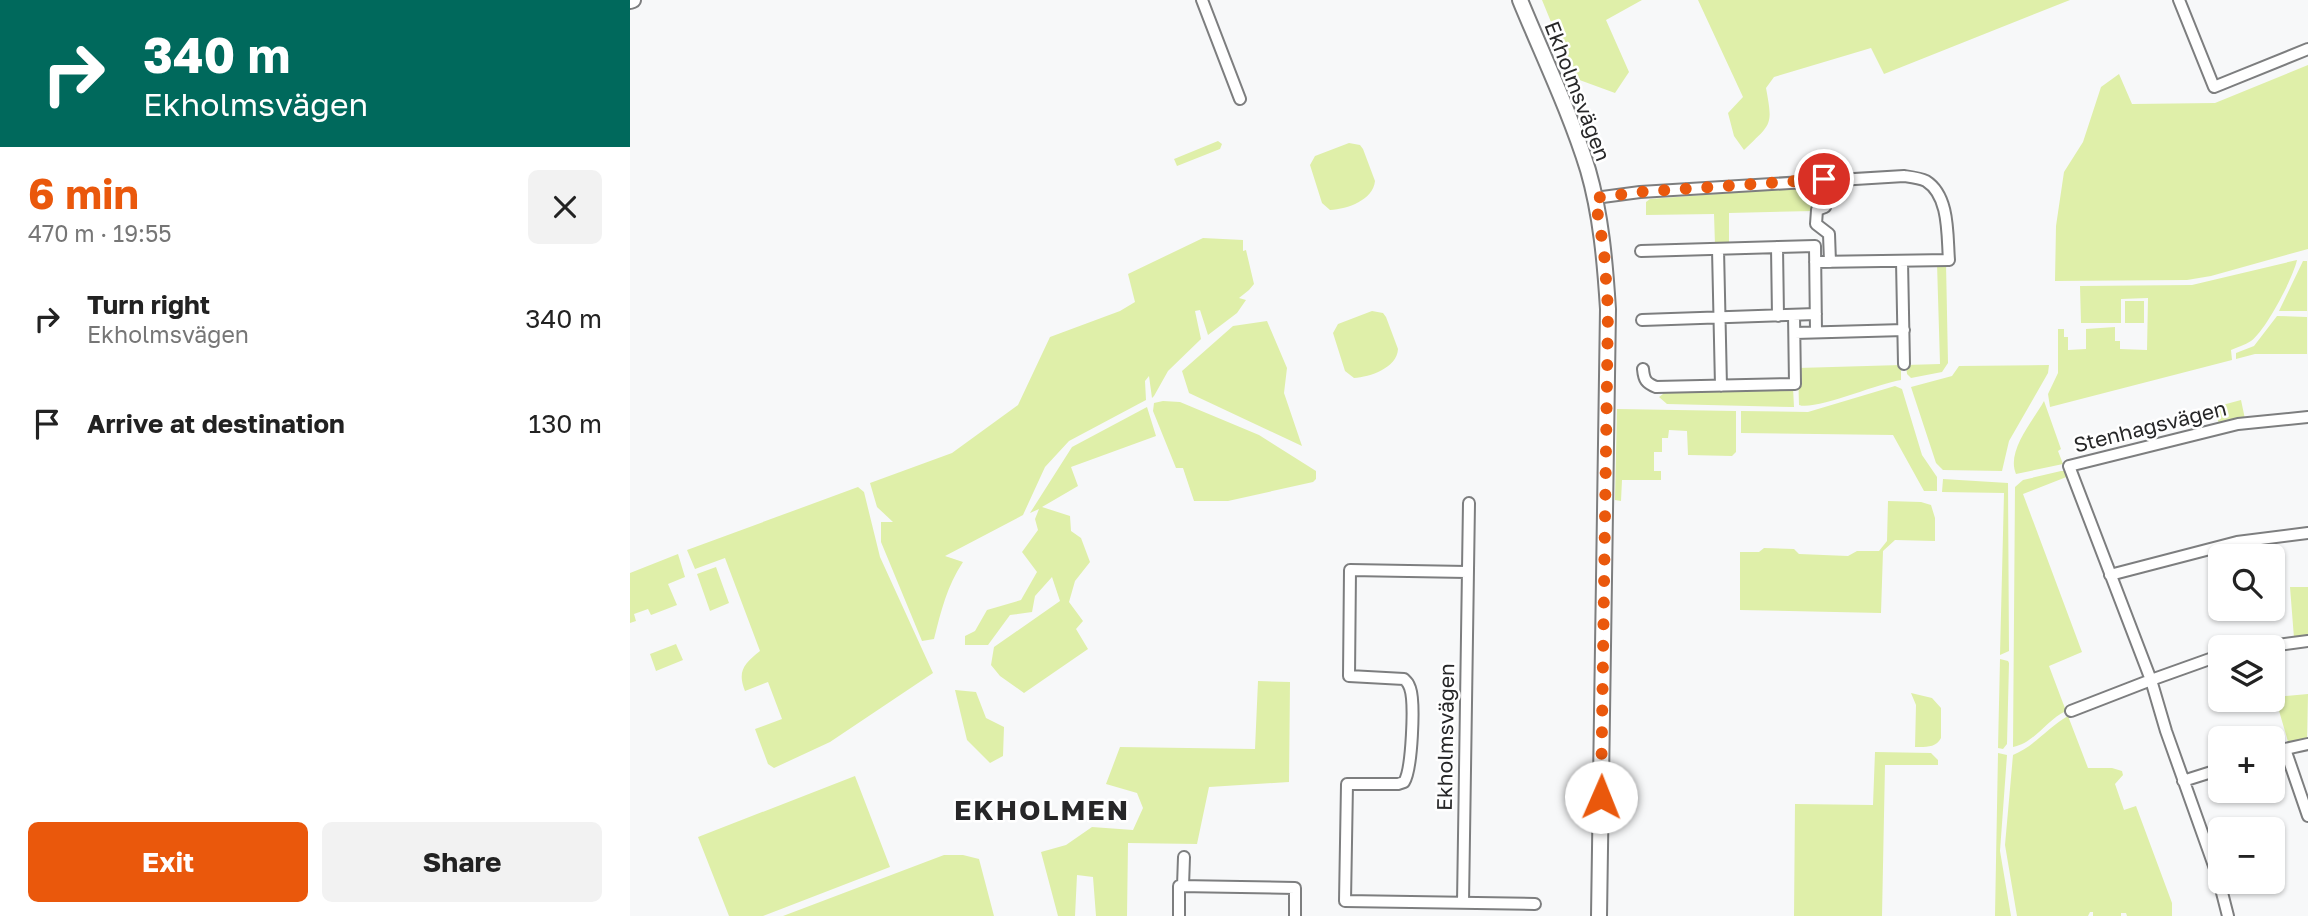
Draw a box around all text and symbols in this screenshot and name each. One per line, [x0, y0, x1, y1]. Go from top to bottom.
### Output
street label: Ekholmsvägen [1539, 17, 1617, 165]
text: 340 m [143, 25, 291, 84]
icon: right [28, 28, 119, 119]
text: Ekholmsvägen [143, 85, 368, 123]
pin [1794, 149, 1854, 209]
icon: arrive [1805, 160, 1843, 198]
text: 6 min [28, 168, 139, 218]
button: close [528, 170, 602, 244]
text: 470 m · 19:55 [28, 219, 172, 247]
text: Turn right [87, 289, 210, 320]
icon: right [28, 300, 66, 338]
text: 340 m [525, 303, 602, 334]
text: Ekholmsvägen [87, 320, 249, 348]
street label: Stenhagsvägen [2071, 394, 2229, 458]
icon: arrive [28, 405, 66, 443]
text: Arrive at destination [87, 408, 345, 439]
text: 130 m [529, 408, 602, 439]
map controls [2208, 544, 2285, 894]
button: search [2208, 544, 2285, 621]
button: layers [2208, 635, 2285, 712]
street label: Ekholmsvägen [1431, 663, 1459, 811]
button: + [2208, 726, 2285, 803]
position arrow [1564, 760, 1638, 834]
district label: EKHOLMEN [954, 793, 1130, 826]
button: − [2208, 817, 2285, 894]
button: Exit [28, 822, 308, 902]
button: Share [322, 822, 602, 902]

